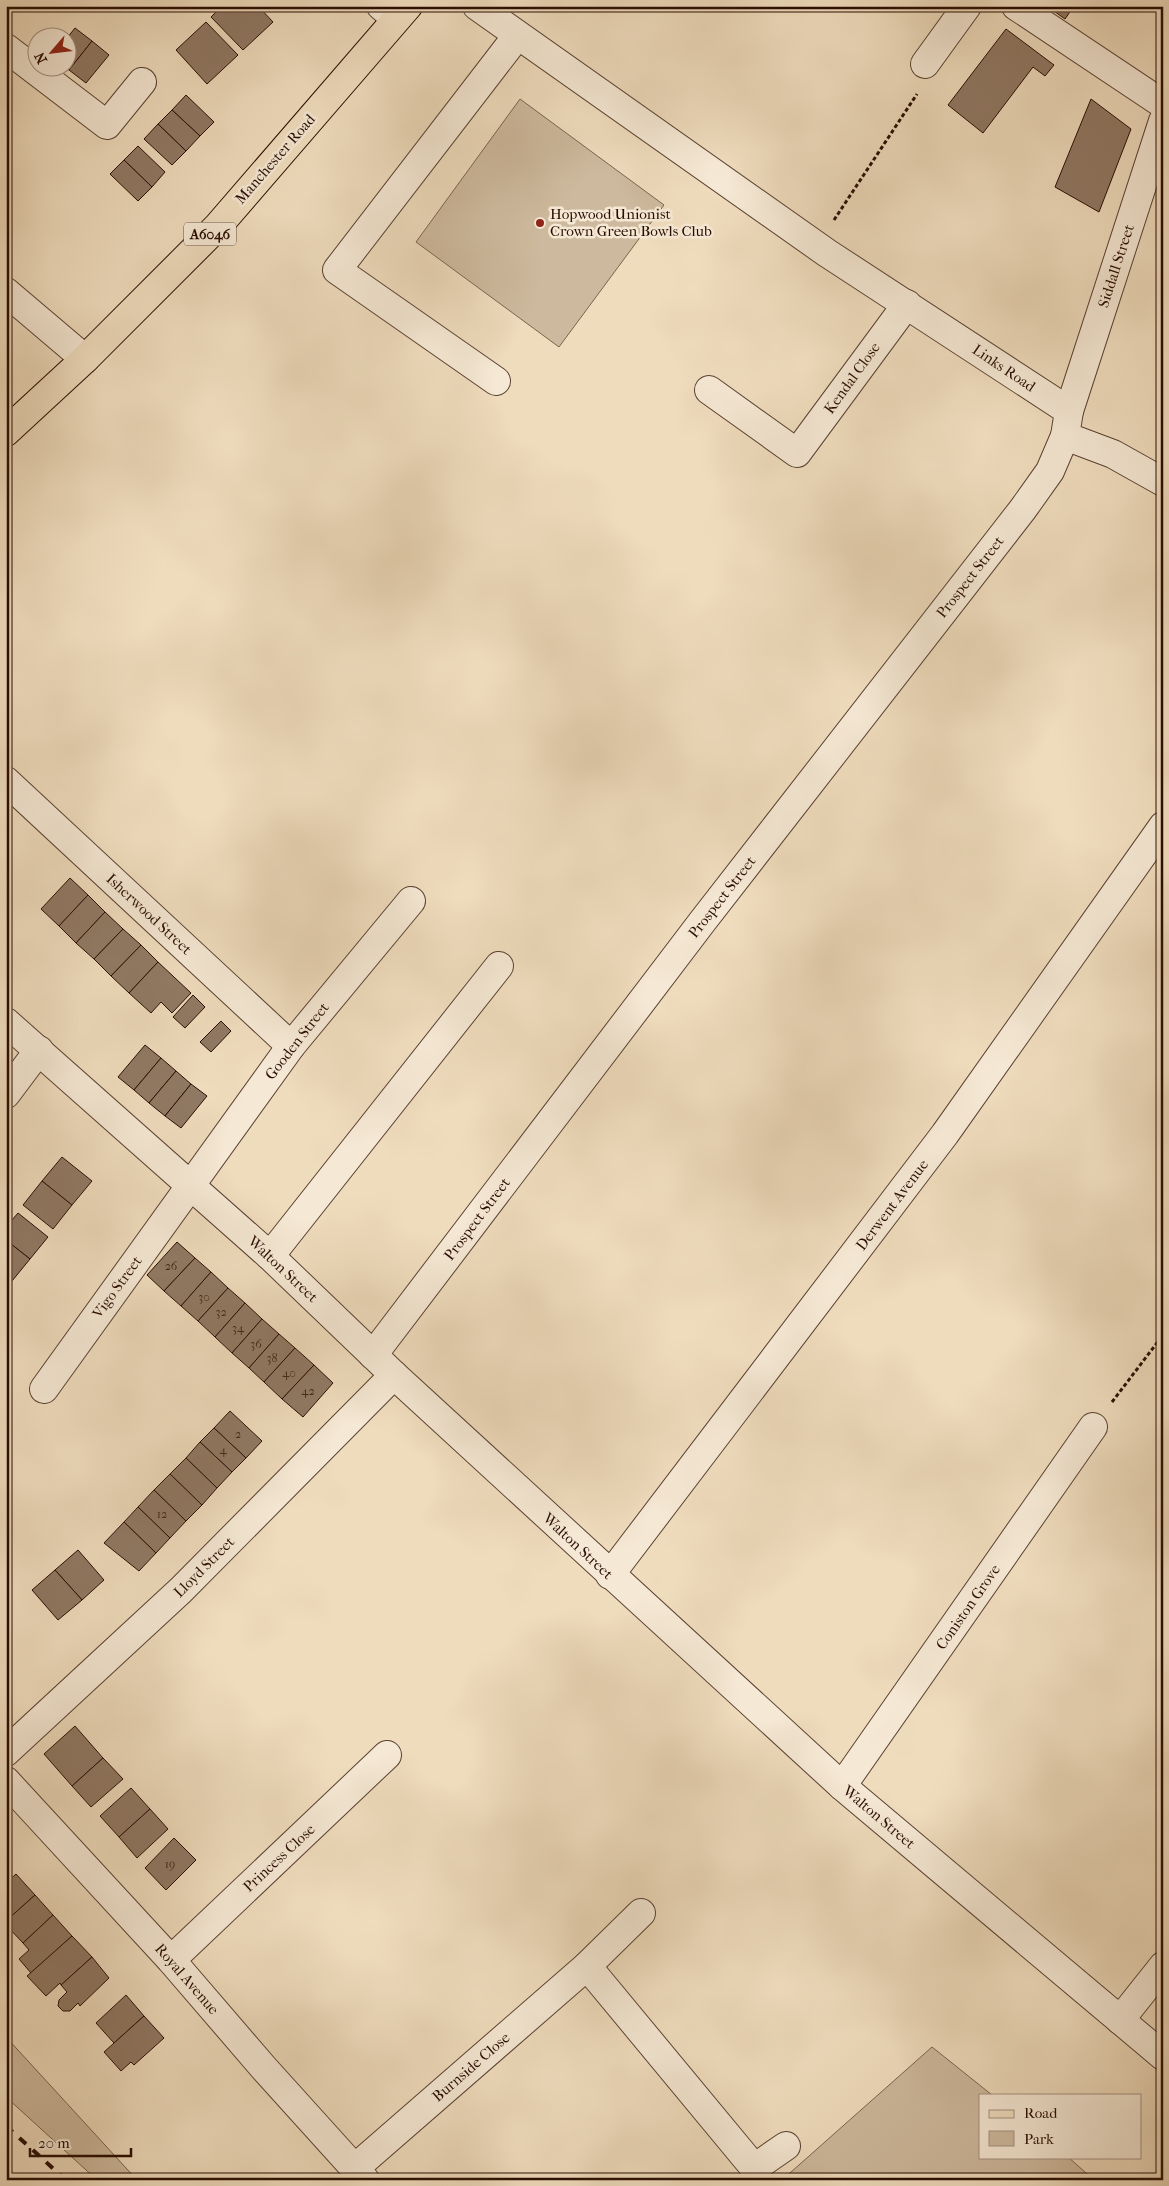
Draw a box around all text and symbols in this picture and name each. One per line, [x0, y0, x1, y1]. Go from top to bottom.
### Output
north arrow [28, 28, 78, 78]
text: N [31, 49, 51, 67]
street label: Manchester Road [231, 110, 319, 208]
place label: Hopwood Unionist Crown Green Bowls Club [550, 205, 712, 240]
marker: Hopwood Unionist Crown Green Bowls Club [534, 217, 546, 229]
road number: A6046 [184, 222, 236, 245]
street label: Siddall Street [1094, 222, 1138, 310]
street label: Kendal Close [820, 338, 884, 417]
street label: Links Road [969, 340, 1040, 396]
street label: Prospect Street [932, 532, 1008, 621]
street label: Prospect Street [684, 852, 760, 941]
street label: Isherwood Street [102, 870, 196, 959]
street label: Gooden Street [261, 998, 333, 1083]
street label: Derwent Avenue [852, 1156, 932, 1254]
street label: Prospect Street [440, 1174, 514, 1264]
street label: Walton Street [244, 1231, 322, 1306]
street label: Vigo Street [88, 1252, 146, 1322]
house number: 26 [165, 1259, 178, 1273]
house number: 30 [198, 1290, 210, 1304]
house number: 32 [215, 1305, 227, 1319]
house number: 34 [232, 1321, 245, 1335]
house number: 36 [250, 1337, 262, 1351]
house number: 38 [267, 1351, 277, 1365]
house number: 40 [282, 1366, 296, 1380]
house number: 42 [301, 1384, 315, 1398]
house number: 2 [235, 1427, 241, 1441]
house number: 4 [219, 1443, 227, 1457]
house number: 12 [157, 1507, 167, 1521]
street label: Walton Street [539, 1508, 617, 1583]
street label: Lloyd Street [170, 1532, 239, 1601]
street label: Coniston Grove [932, 1560, 1004, 1653]
street label: Walton Street [838, 1781, 919, 1853]
street label: Princess Close [239, 1820, 319, 1896]
house number: 19 [165, 1857, 175, 1871]
street label: Royal Avenue [151, 1940, 223, 2019]
street label: Burnside Close [429, 2028, 514, 2106]
legend [979, 2094, 1142, 2158]
text: Road [1024, 2104, 1058, 2122]
scale bar [30, 2126, 131, 2158]
text: Park [1024, 2130, 1054, 2148]
text: 20 m [38, 2134, 70, 2152]

